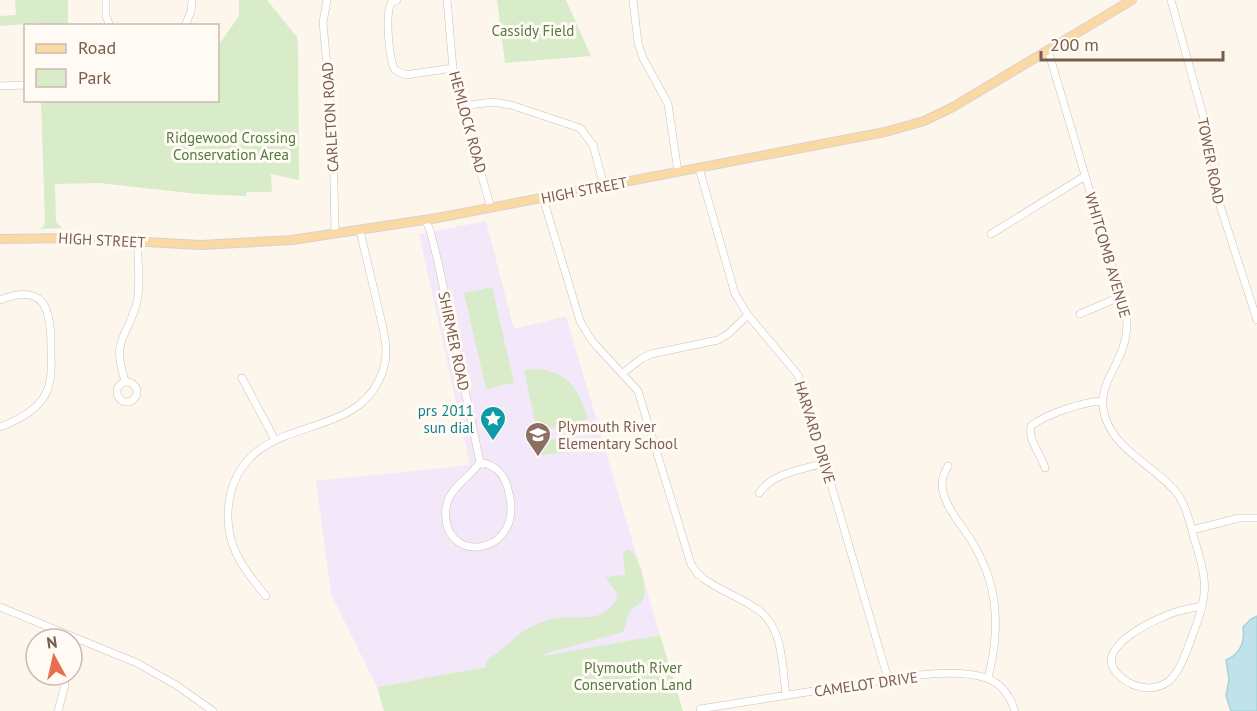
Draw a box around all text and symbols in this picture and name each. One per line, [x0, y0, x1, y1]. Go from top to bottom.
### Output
park label: Cassidy Field [492, 21, 574, 40]
legend [24, 24, 219, 102]
scale bar [1041, 24, 1222, 62]
text: 200 m [1050, 33, 1099, 56]
text: Road [78, 36, 116, 59]
street label: CARLETON ROAD [318, 61, 342, 173]
text: Park [78, 66, 111, 89]
street label: HEMLOCK ROAD [445, 69, 491, 175]
street label: TOWER ROAD [1193, 116, 1229, 206]
park label: Ridgewood Crossing Conservation Area [166, 128, 296, 164]
street label: HIGH STREET [539, 172, 629, 208]
street label: WHITCOMB AVENUE [1081, 190, 1135, 320]
street label: HIGH STREET [58, 228, 147, 252]
street label: SHIRMER ROAD [434, 290, 474, 392]
street label: HARVARD DRIVE [790, 378, 840, 486]
place label: prs 2011 sun dial [418, 401, 475, 437]
place icon: prs 2011 sun dial [478, 404, 508, 442]
place label: Plymouth River Elementary School [558, 417, 678, 453]
school or university icon: Plymouth River Elementary School [523, 420, 553, 458]
north arrow [24, 627, 84, 687]
text: N [45, 632, 59, 653]
park label: Plymouth River Conservation Land [574, 658, 692, 694]
street label: CAMELOT DRIVE [813, 667, 919, 701]

